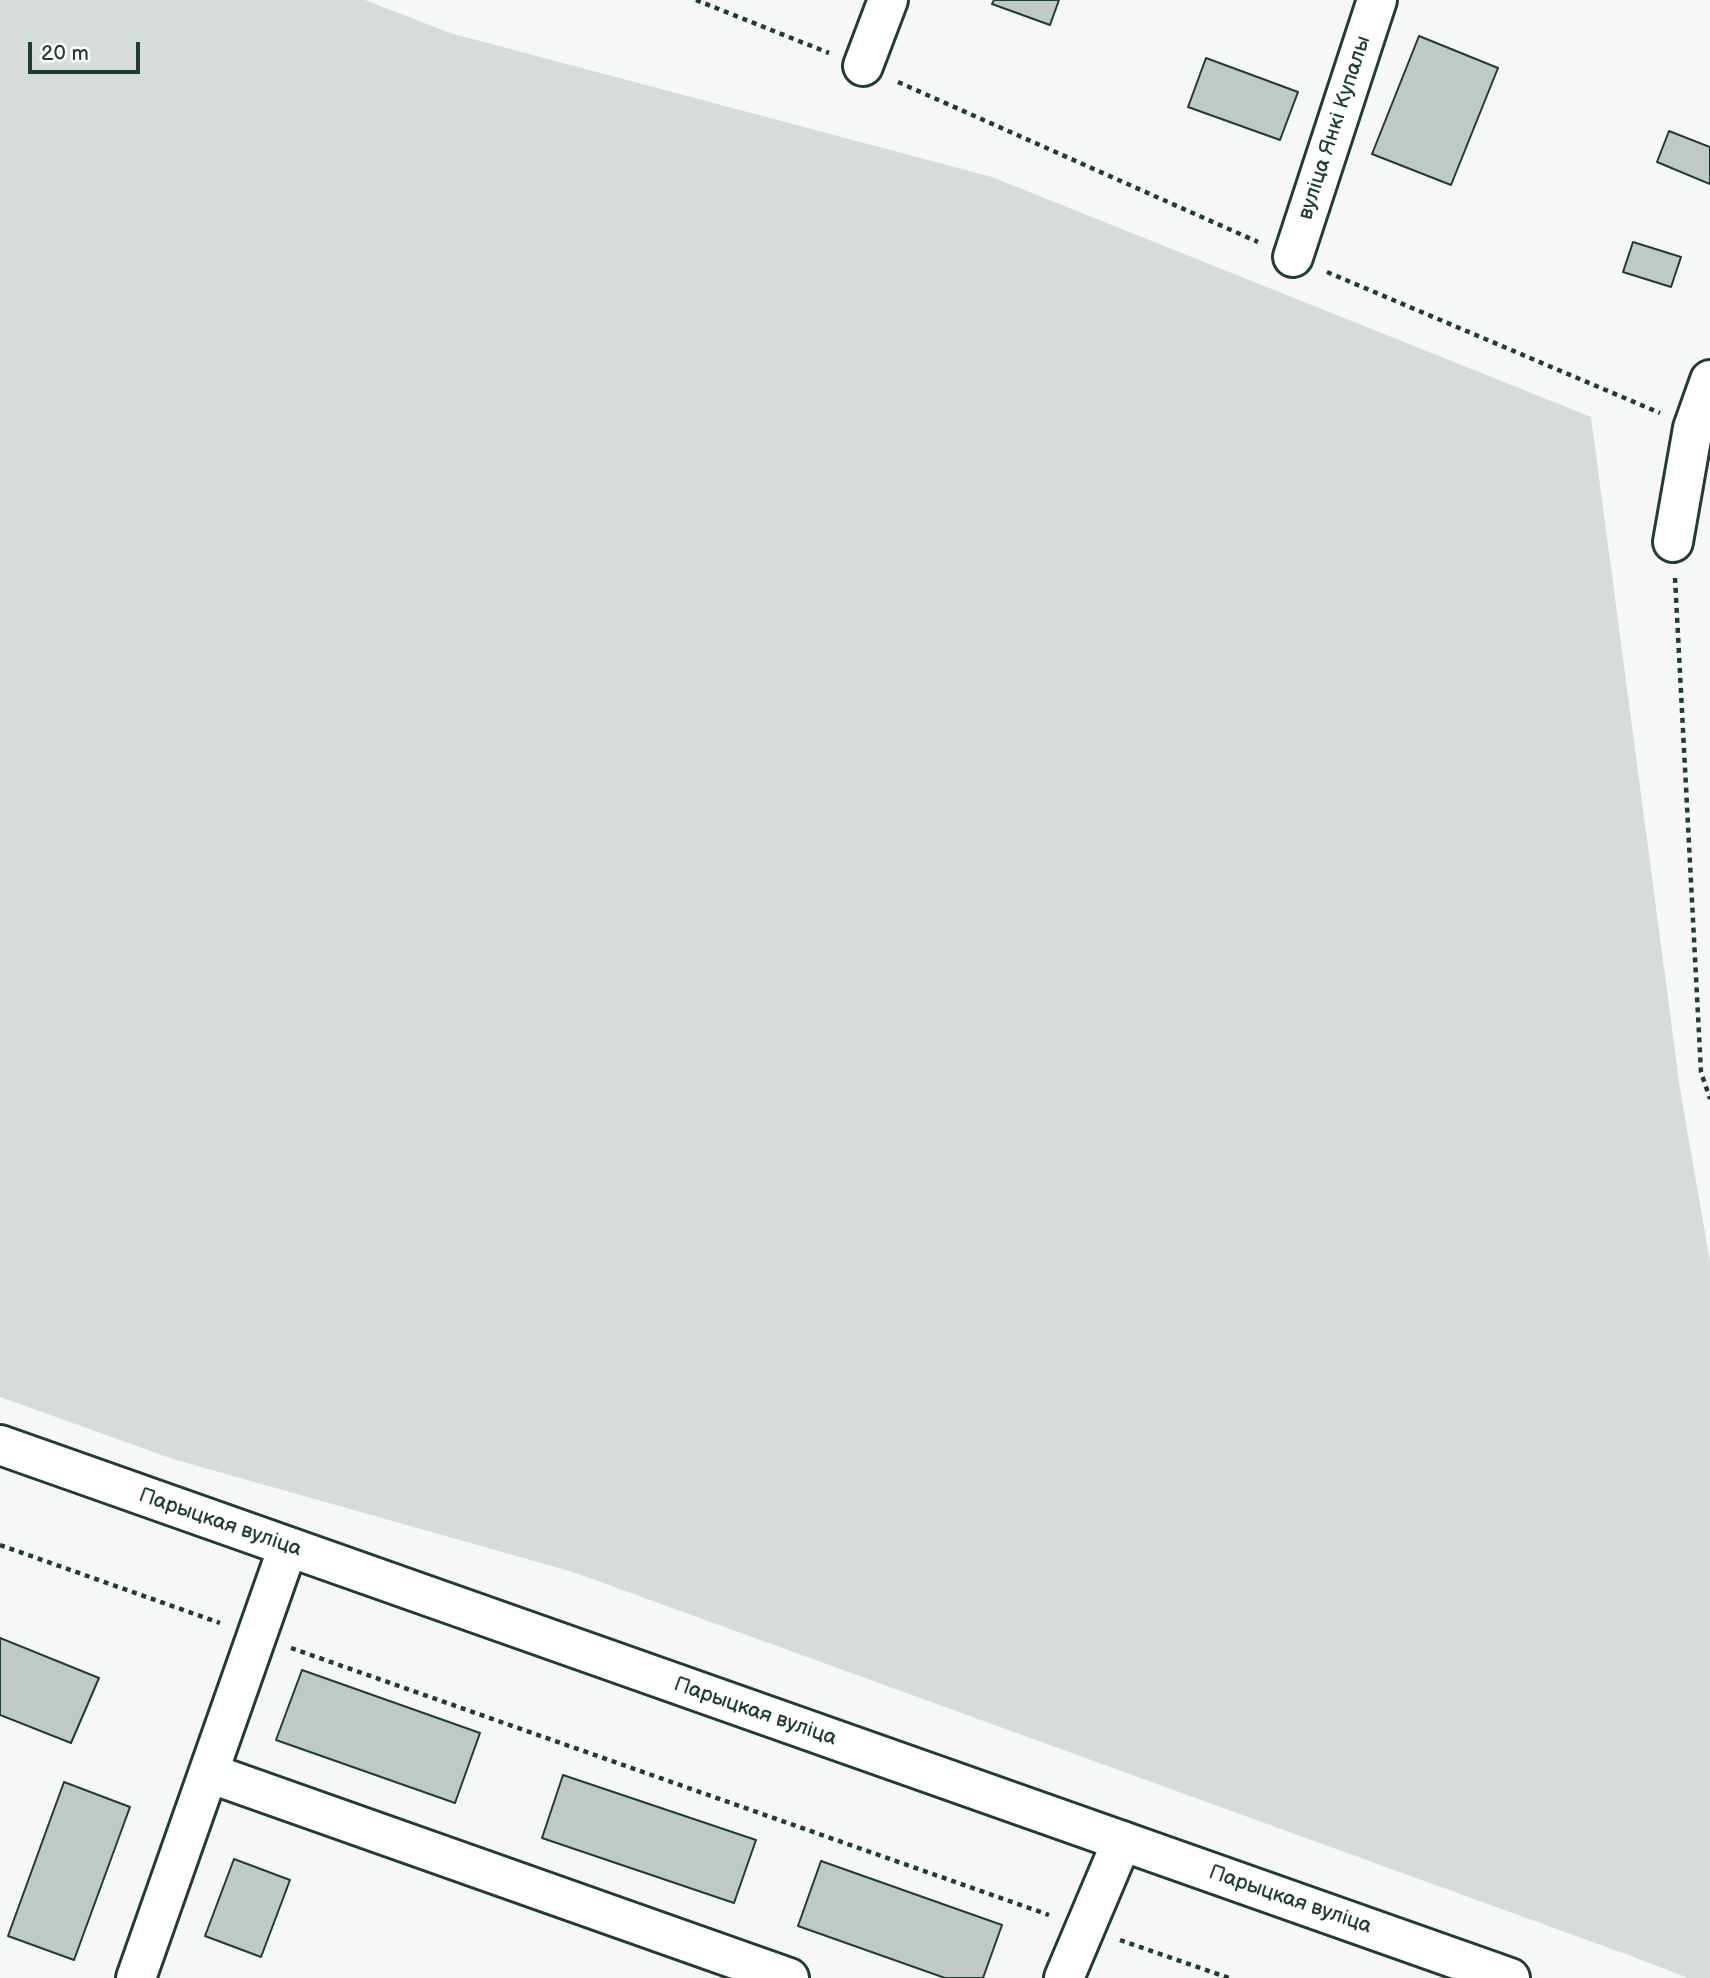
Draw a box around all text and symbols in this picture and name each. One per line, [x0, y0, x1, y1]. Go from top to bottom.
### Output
scale bar [32, 28, 144, 72]
street label: вуліца Янкі Купалы [1293, 33, 1377, 223]
text: 20 m [41, 41, 89, 66]
street label: Парыцкая вуліца [135, 1483, 305, 1563]
street label: Парыцкая вуліца [670, 1672, 840, 1752]
street label: Парыцкая вуліца [1205, 1860, 1375, 1940]

